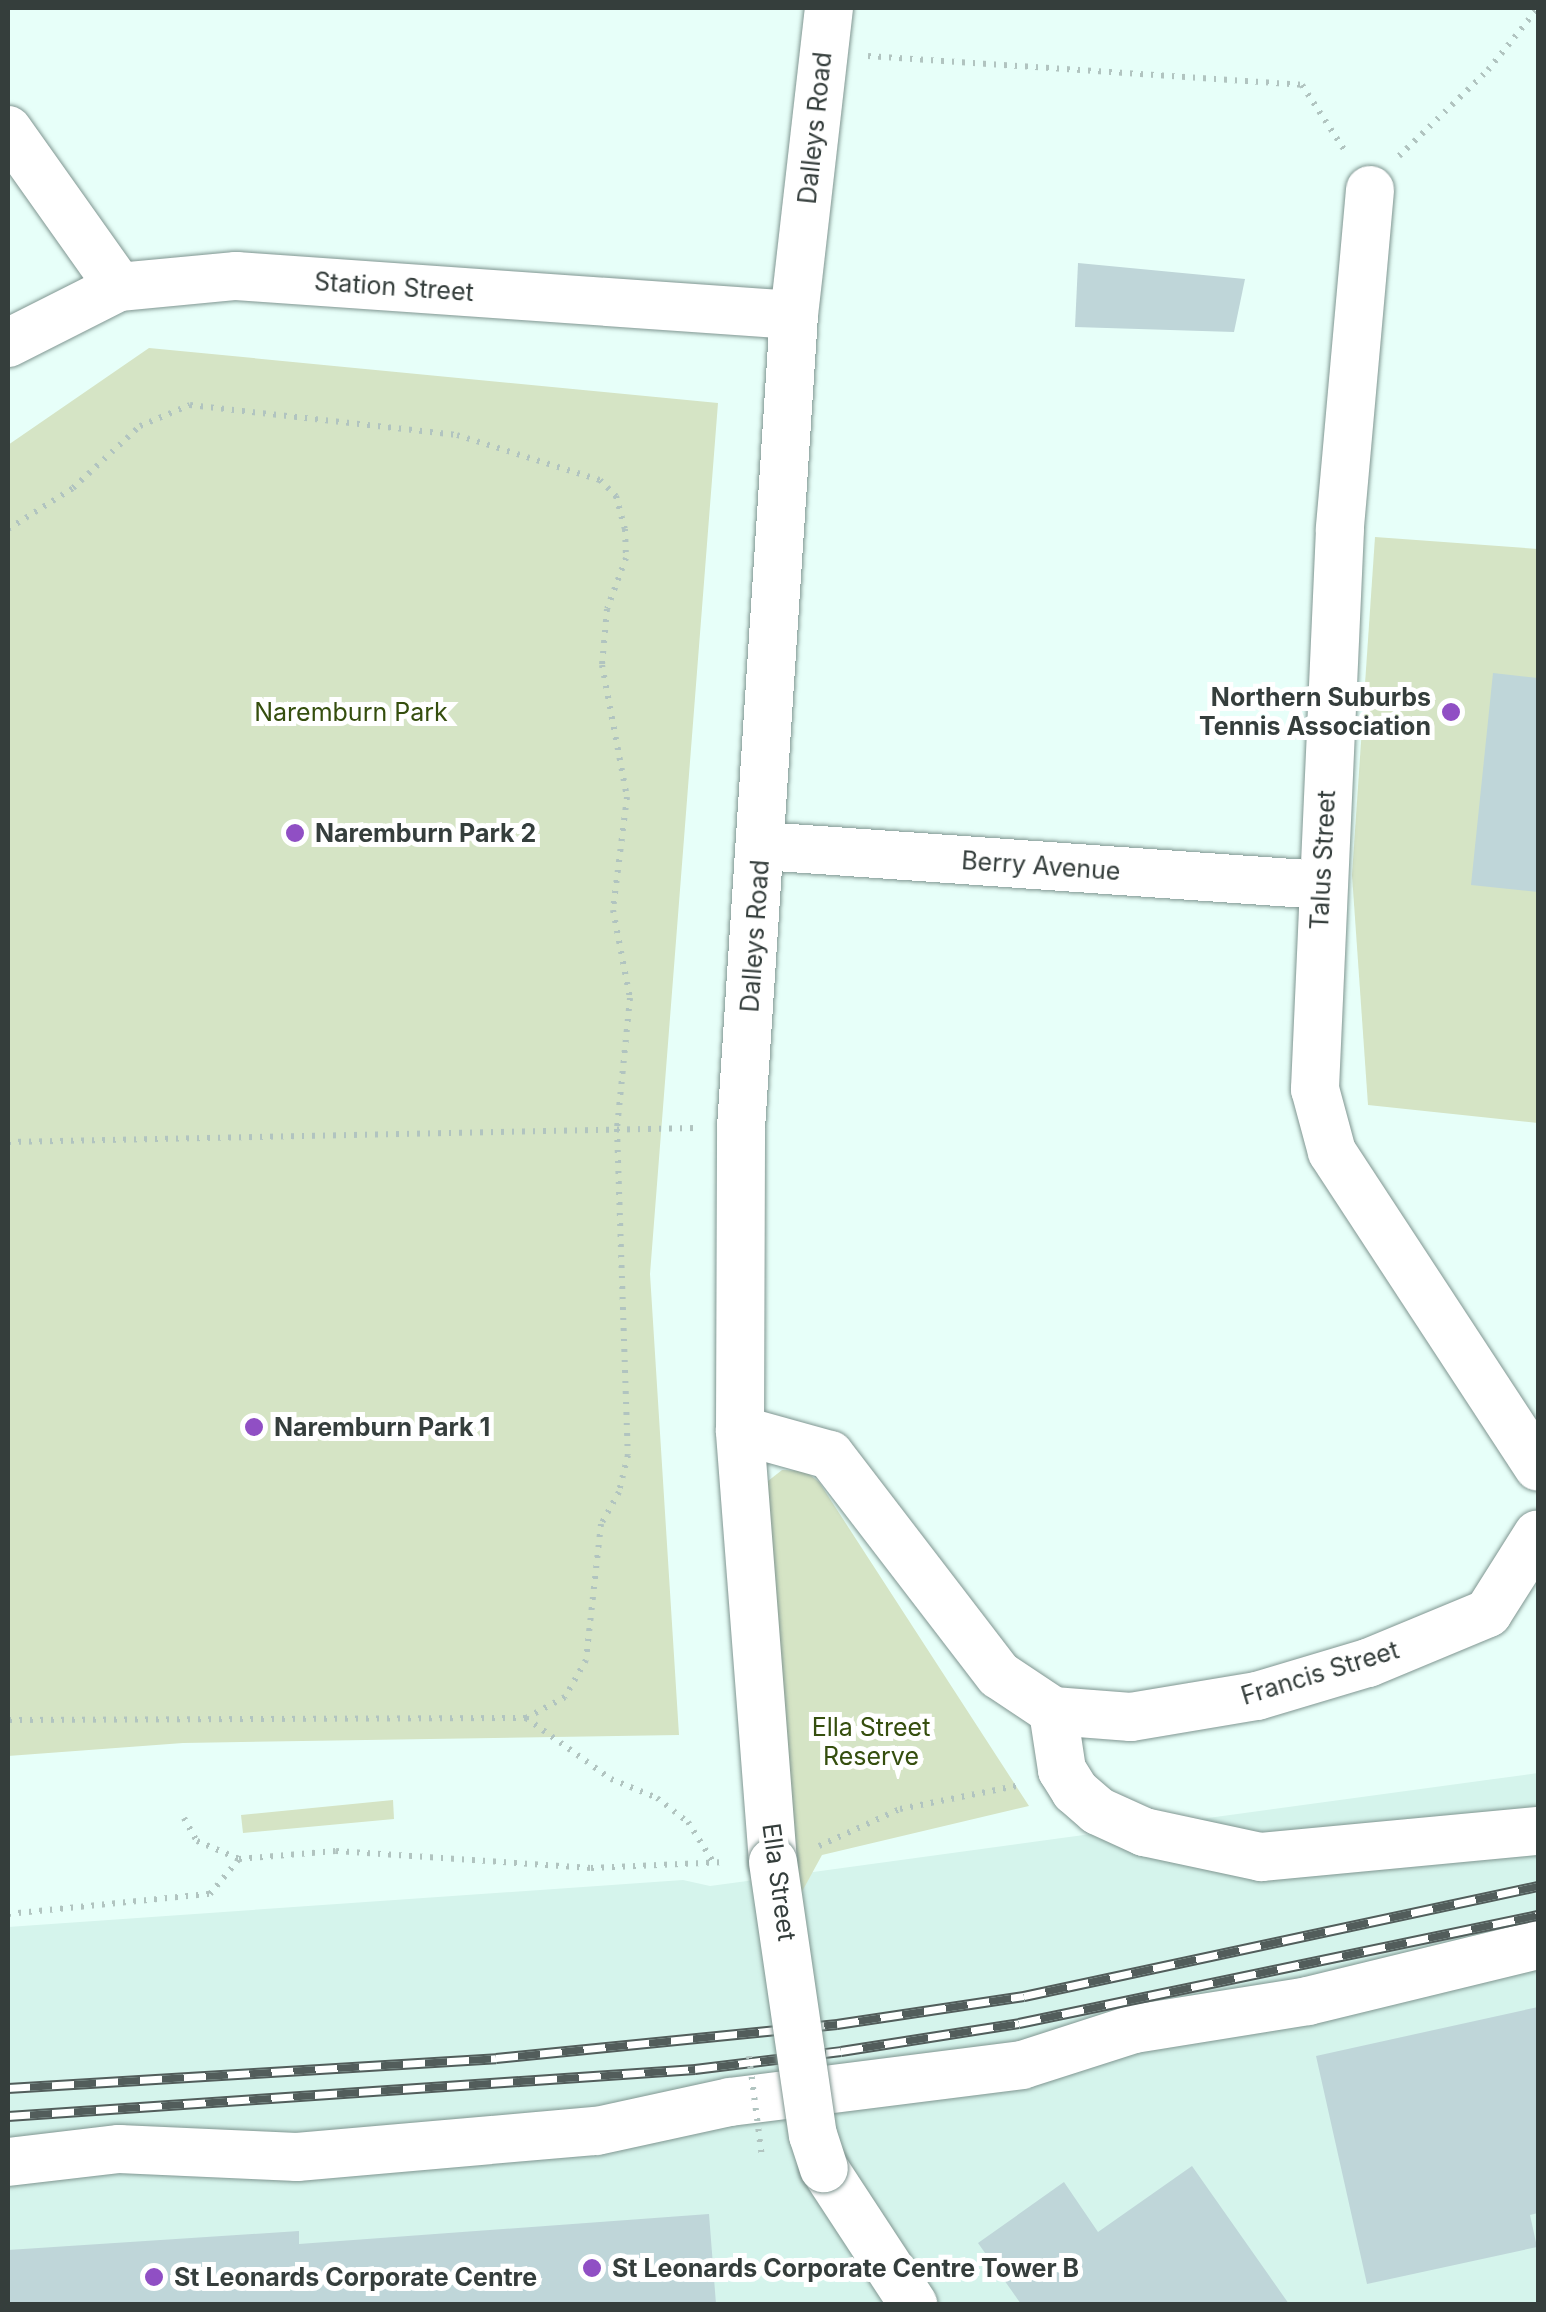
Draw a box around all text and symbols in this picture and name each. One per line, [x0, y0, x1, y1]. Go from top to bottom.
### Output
street label: Dalleys Road [792, 50, 838, 206]
street label: Station Street [313, 266, 475, 308]
place label: Northern Suburbs Tennis Association [1199, 683, 1431, 742]
park label: Naremburn Park [254, 697, 448, 727]
marker: Northern Suburbs Tennis Association [1440, 701, 1462, 723]
street label: Talus Street [1304, 789, 1342, 931]
place label: Naremburn Park 2 [315, 818, 536, 848]
marker: Naremburn Park 2 [284, 822, 306, 844]
street label: Berry Avenue [960, 845, 1122, 887]
street label: Dalleys Road [735, 859, 775, 1013]
place label: Naremburn Park 1 [274, 1412, 490, 1442]
marker: Naremburn Park 1 [243, 1416, 265, 1438]
street label: Francis Street [1238, 1635, 1402, 1711]
park label: Ella Street Reserve [812, 1713, 930, 1772]
street label: Ella Street [756, 1821, 802, 1943]
place label: St Leonards Corporate Centre Tower B [612, 2253, 1079, 2283]
marker: St Leonards Corporate Centre Tower B [581, 2257, 603, 2279]
place label: St Leonards Corporate Centre [174, 2262, 537, 2292]
marker: St Leonards Corporate Centre [143, 2266, 165, 2288]

